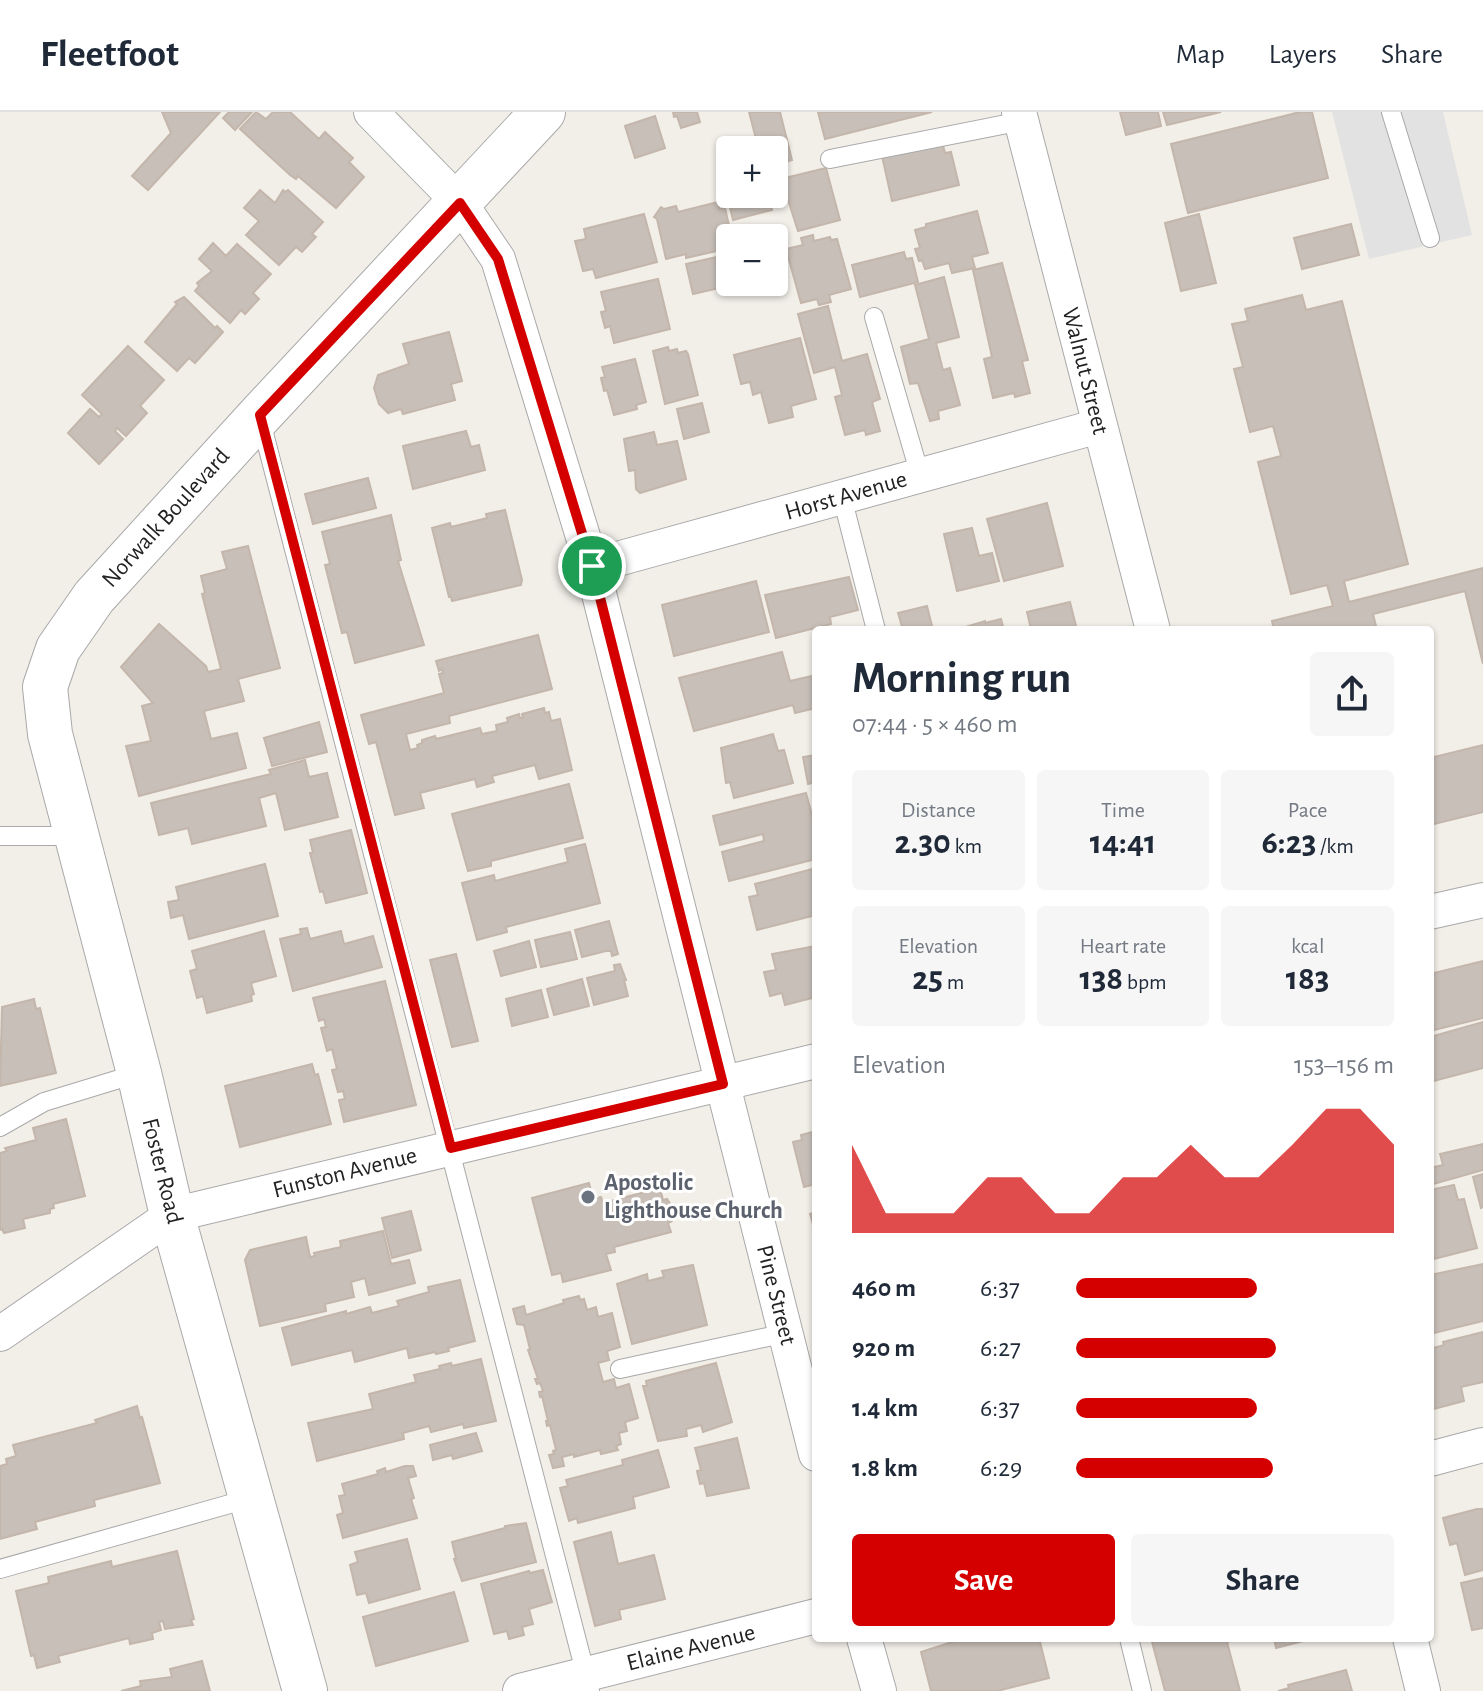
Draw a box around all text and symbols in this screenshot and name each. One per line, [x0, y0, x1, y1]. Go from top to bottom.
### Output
text: Fleetfoot [40, 36, 179, 74]
text: Map [1176, 41, 1225, 69]
text: Layers [1269, 41, 1337, 69]
text: Share [1381, 41, 1443, 69]
map controls [716, 136, 788, 296]
button: + [716, 136, 788, 208]
button: − [716, 224, 788, 296]
street label: Walnut Street [1058, 305, 1112, 437]
street label: Norwalk Boulevard [98, 444, 234, 592]
street label: Horst Avenue [782, 467, 910, 525]
pin [558, 532, 626, 600]
icon: arrive [570, 544, 614, 588]
button: share [1310, 652, 1394, 736]
text: Morning run [852, 657, 1071, 701]
text: 07:44 · 5 × 460 m [852, 711, 1018, 737]
text: Distance [901, 799, 976, 821]
text: Time [1101, 799, 1145, 821]
text: Pace [1288, 799, 1327, 821]
text: 2.30 [895, 826, 951, 860]
text: 14:41 [1090, 826, 1156, 860]
text: 6:23 [1261, 826, 1316, 860]
text: km [951, 835, 982, 857]
text: /km [1316, 835, 1354, 857]
text: Elevation [899, 935, 978, 957]
text: Heart rate [1080, 935, 1166, 957]
text: kcal [1291, 935, 1324, 957]
text: 25 [912, 962, 943, 996]
text: 138 [1079, 962, 1123, 996]
text: 183 [1286, 962, 1329, 996]
text: m [943, 971, 964, 993]
text: bpm [1123, 971, 1167, 993]
text: Elevation [852, 1052, 946, 1078]
text: 153–156 m [1294, 1052, 1394, 1078]
street label: Foster Road [137, 1116, 187, 1226]
street label: Funston Avenue [270, 1143, 420, 1203]
place label: Apostolic Lighthouse Church [604, 1171, 783, 1223]
marker: Apostolic Lighthouse Church [579, 1188, 597, 1206]
street label: Pine Street [752, 1243, 800, 1348]
text: 460 m [852, 1275, 916, 1301]
text: 6:37 [980, 1275, 1020, 1301]
text: 920 m [852, 1335, 915, 1361]
text: 6:27 [980, 1335, 1021, 1361]
text: 1.4 km [852, 1395, 918, 1421]
text: 6:37 [980, 1395, 1020, 1421]
text: 1.8 km [852, 1455, 918, 1481]
text: 6:29 [980, 1455, 1022, 1481]
button: Save [852, 1534, 1115, 1626]
button: Share [1131, 1534, 1394, 1626]
street label: Elaine Avenue [624, 1620, 758, 1676]

